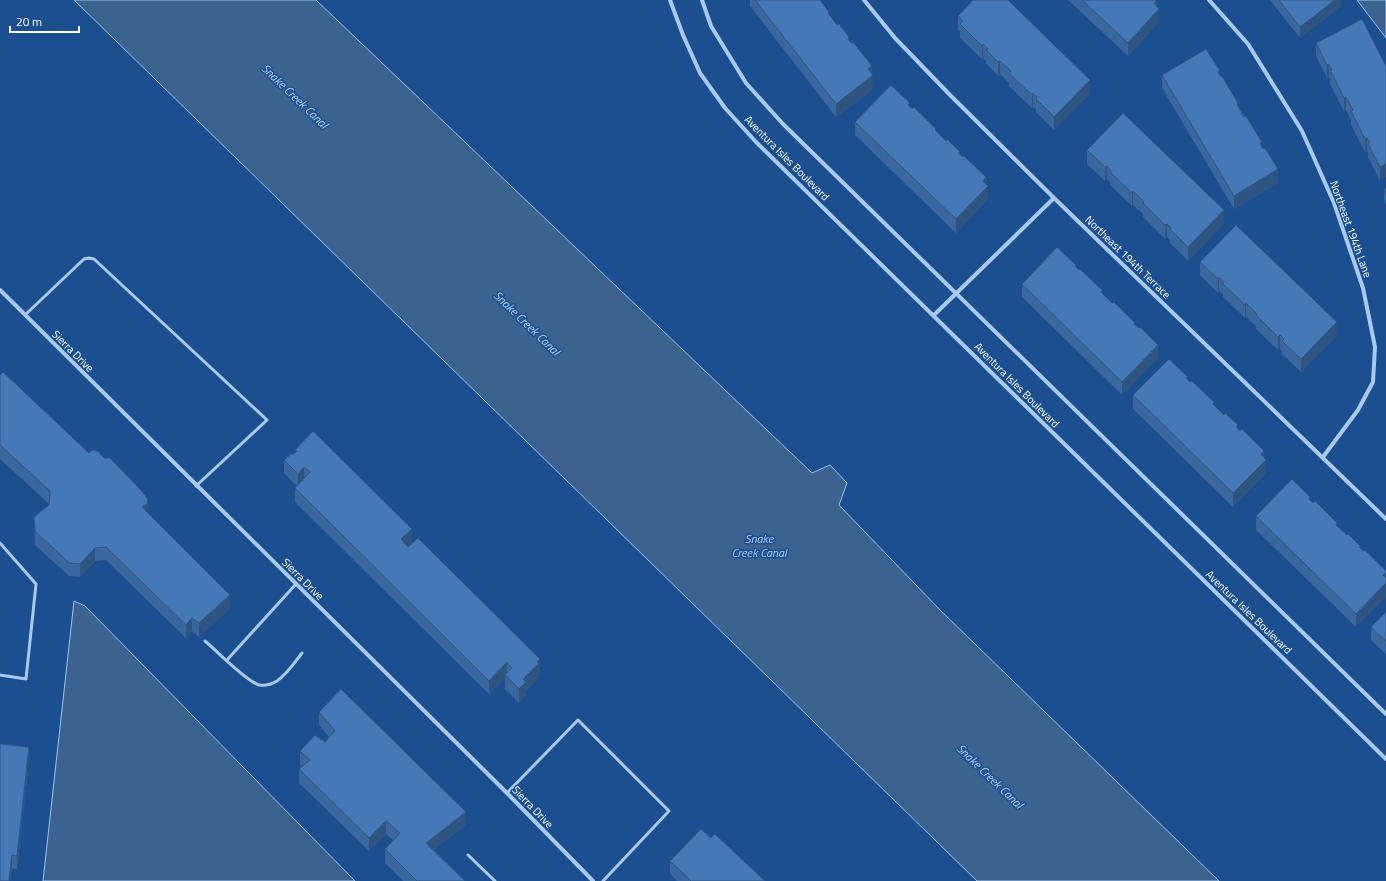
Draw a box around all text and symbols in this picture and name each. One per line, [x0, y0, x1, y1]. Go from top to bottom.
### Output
scale bar [10, 8, 79, 34]
text: 20 m [16, 12, 42, 31]
water label: Snake Creek Canal [257, 59, 334, 134]
street label: Aventura Isles Boulevard [741, 112, 833, 204]
street label: Northeast 194th Lane [1326, 178, 1376, 280]
street label: Northeast 194th Terrace [1082, 212, 1175, 303]
water label: Snake Creek Canal [489, 286, 566, 361]
street label: Sierra Drive [48, 326, 98, 376]
street label: Aventura Isles Boulevard [971, 339, 1063, 431]
water label: Snake Creek Canal [731, 529, 788, 562]
street label: Sierra Drive [278, 554, 328, 604]
street label: Aventura Isles Boulevard [1202, 566, 1296, 658]
water label: Snake Creek Canal [952, 739, 1029, 814]
street label: Sierra Drive [509, 782, 558, 832]

